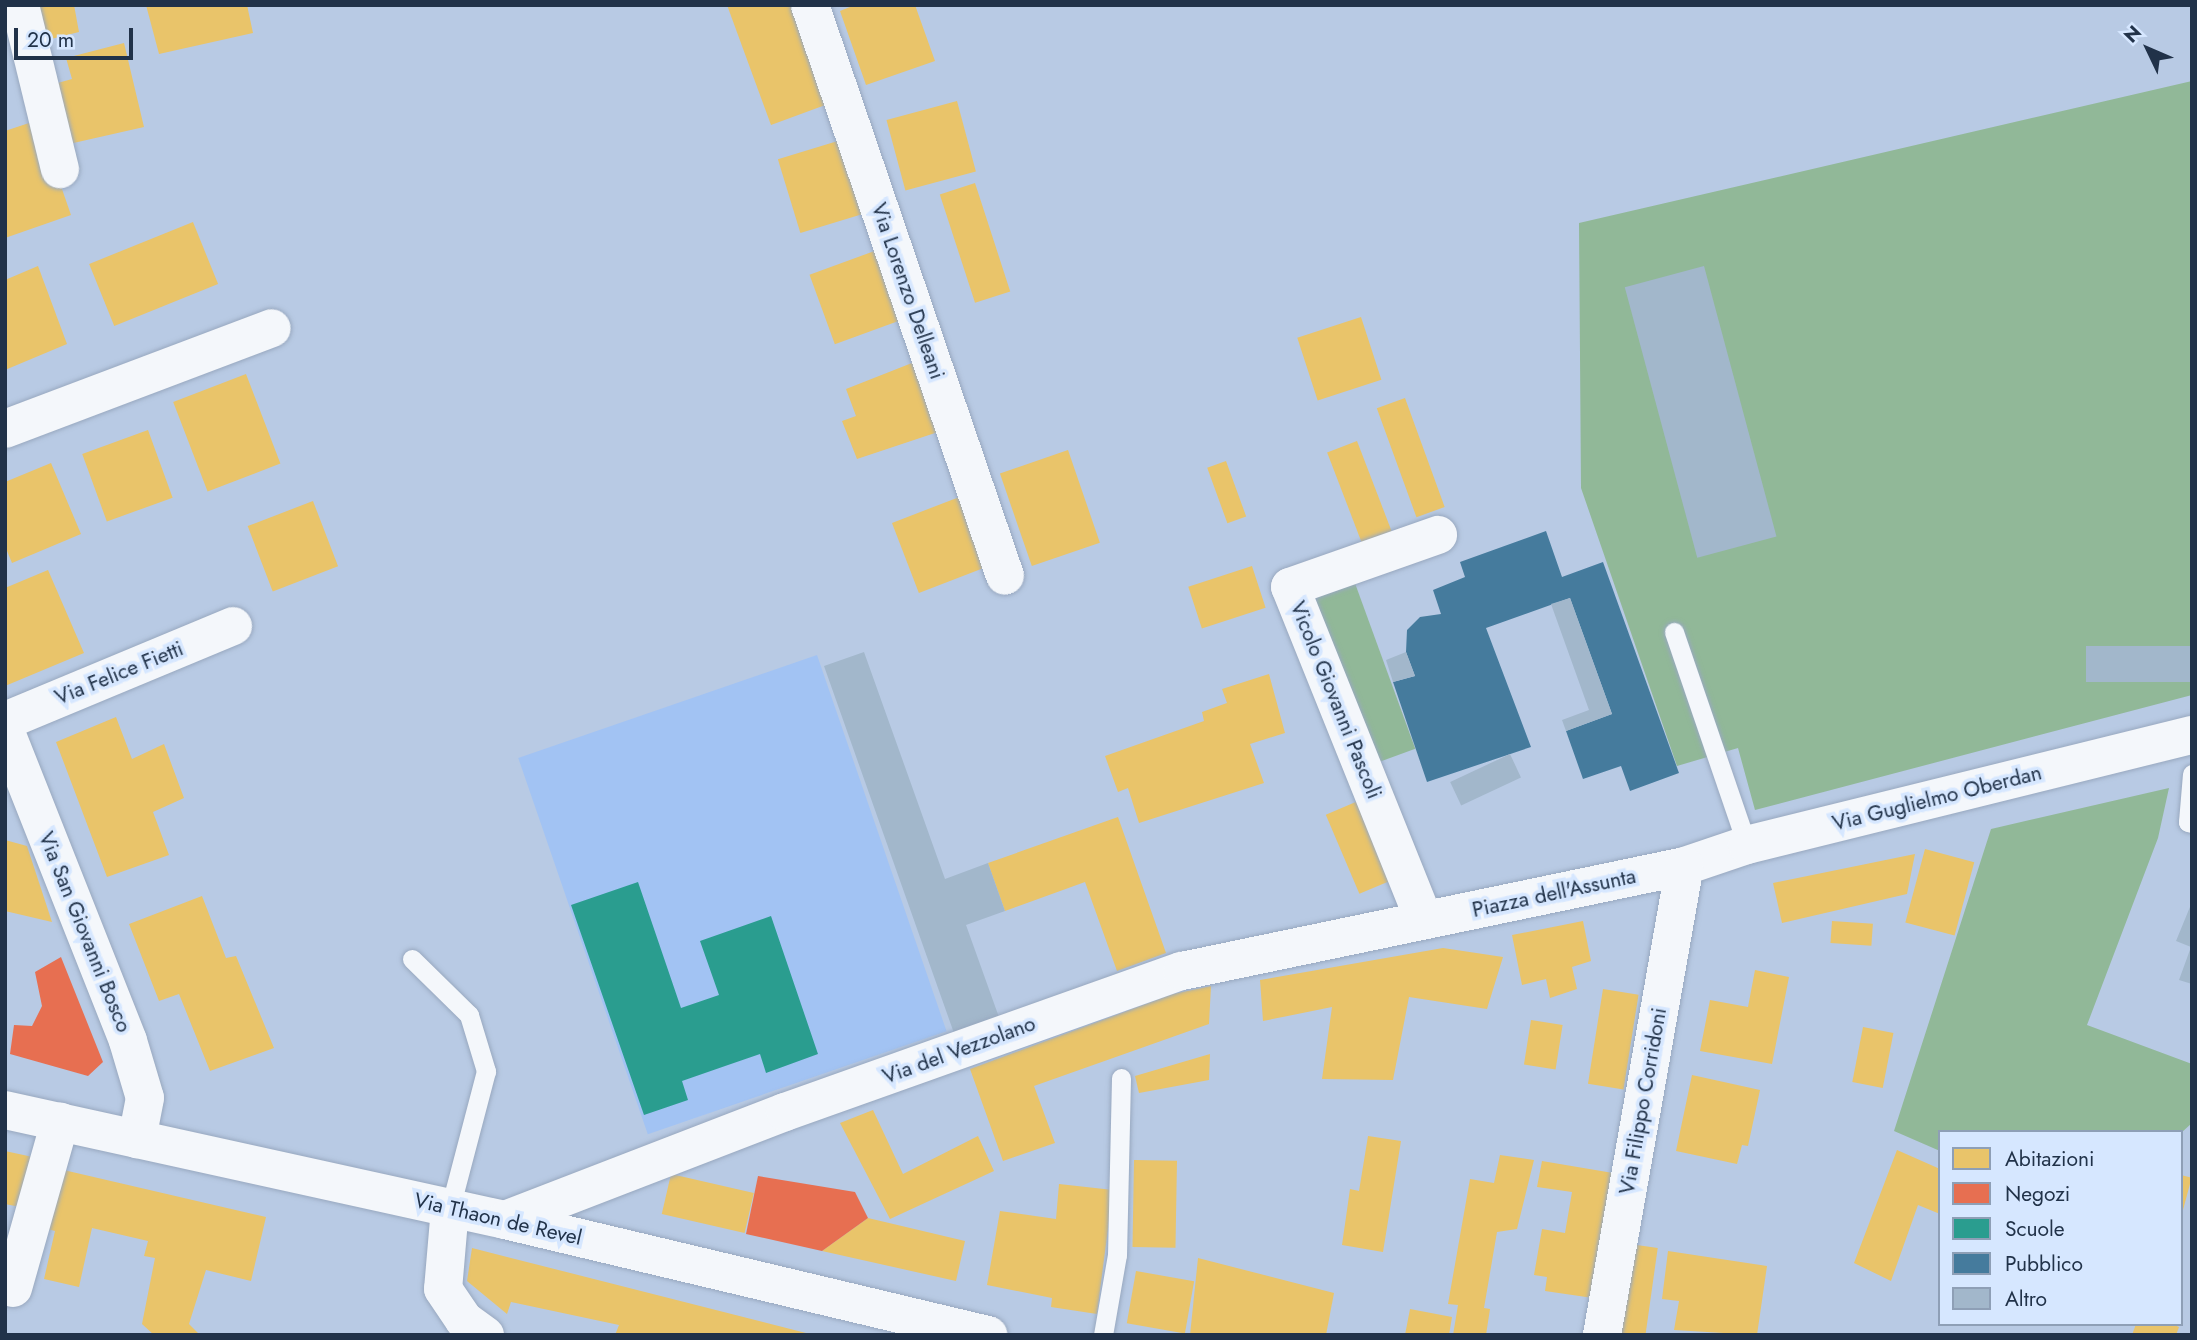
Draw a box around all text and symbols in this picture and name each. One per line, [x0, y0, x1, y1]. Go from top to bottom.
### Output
scale bar [18, 14, 136, 58]
north arrow [2113, 14, 2183, 84]
text: N [2118, 19, 2147, 49]
text: 20 m [27, 25, 74, 55]
street label: Via Lorenzo Delleani [866, 200, 950, 382]
street label: Vicolo Giovanni Pascoli [1285, 598, 1387, 802]
street label: Via Felice Fietti [51, 636, 187, 710]
street label: Via Guglielmo Oberdan [1830, 760, 2044, 836]
street label: Via San Giovanni Bosco [33, 828, 137, 1036]
street label: Piazza dell'Assunta [1470, 863, 1638, 923]
street label: Via Filippo Corridoni [1614, 1006, 1672, 1196]
street label: Via del Vezzolano [879, 1011, 1039, 1089]
legend [1938, 1130, 2183, 1326]
text: Abitazioni [2005, 1144, 2095, 1174]
text: Negozi [2005, 1179, 2070, 1209]
street label: Via Thaon de Revel [412, 1187, 584, 1251]
text: Scuole [2005, 1214, 2065, 1244]
text: Pubblico [2005, 1249, 2083, 1279]
text: Altro [2005, 1284, 2047, 1314]

